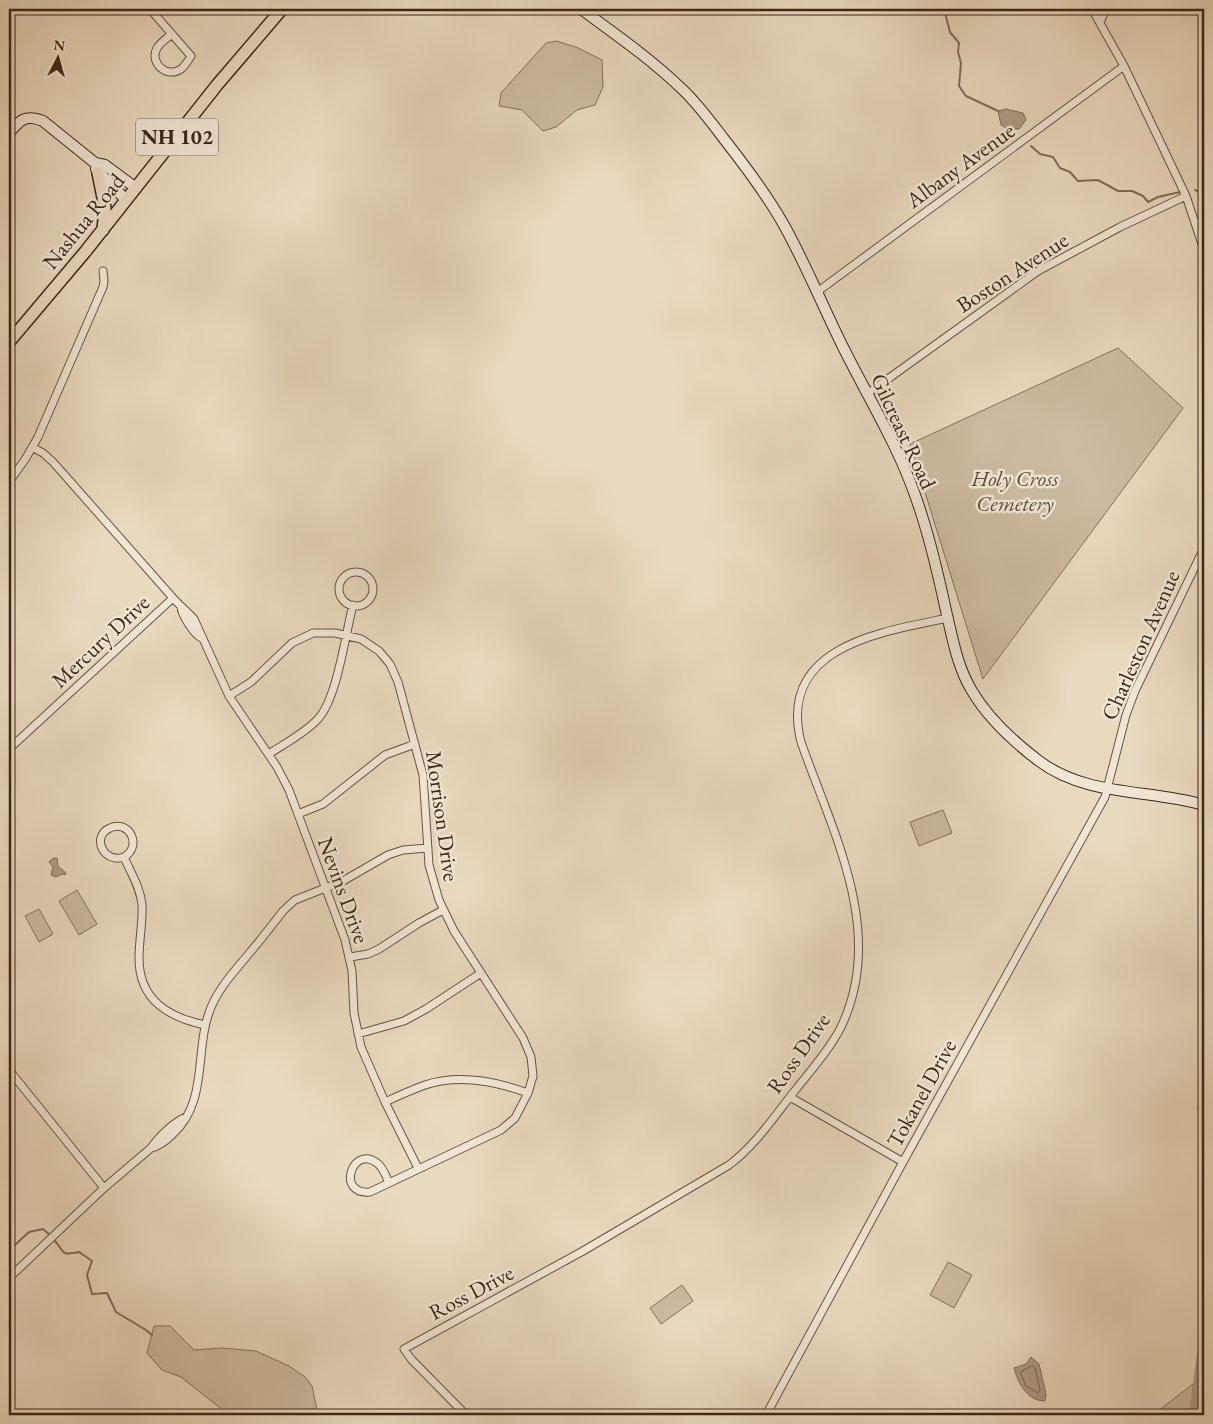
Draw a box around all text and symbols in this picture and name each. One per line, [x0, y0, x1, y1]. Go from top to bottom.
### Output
north arrow [32, 32, 82, 82]
text: N [53, 36, 67, 55]
street label: Albany Avenue [899, 116, 1021, 215]
road number: NH 102 [136, 118, 218, 156]
street label: Nashua Road [36, 167, 132, 275]
street label: Boston Avenue [951, 225, 1074, 319]
street label: Gilcreast Road [864, 369, 943, 495]
park label: Holy Cross Cemetery [971, 464, 1059, 518]
street label: Charleston Avenue [1094, 565, 1187, 725]
street label: Mercury Drive [45, 588, 156, 694]
street label: Morrison Drive [419, 749, 466, 884]
street label: Nevins Drive [311, 833, 376, 948]
street label: Ross Drive [760, 1007, 837, 1099]
street label: Tokanel Drive [880, 1034, 963, 1152]
street label: Ross Drive [424, 1258, 519, 1327]

